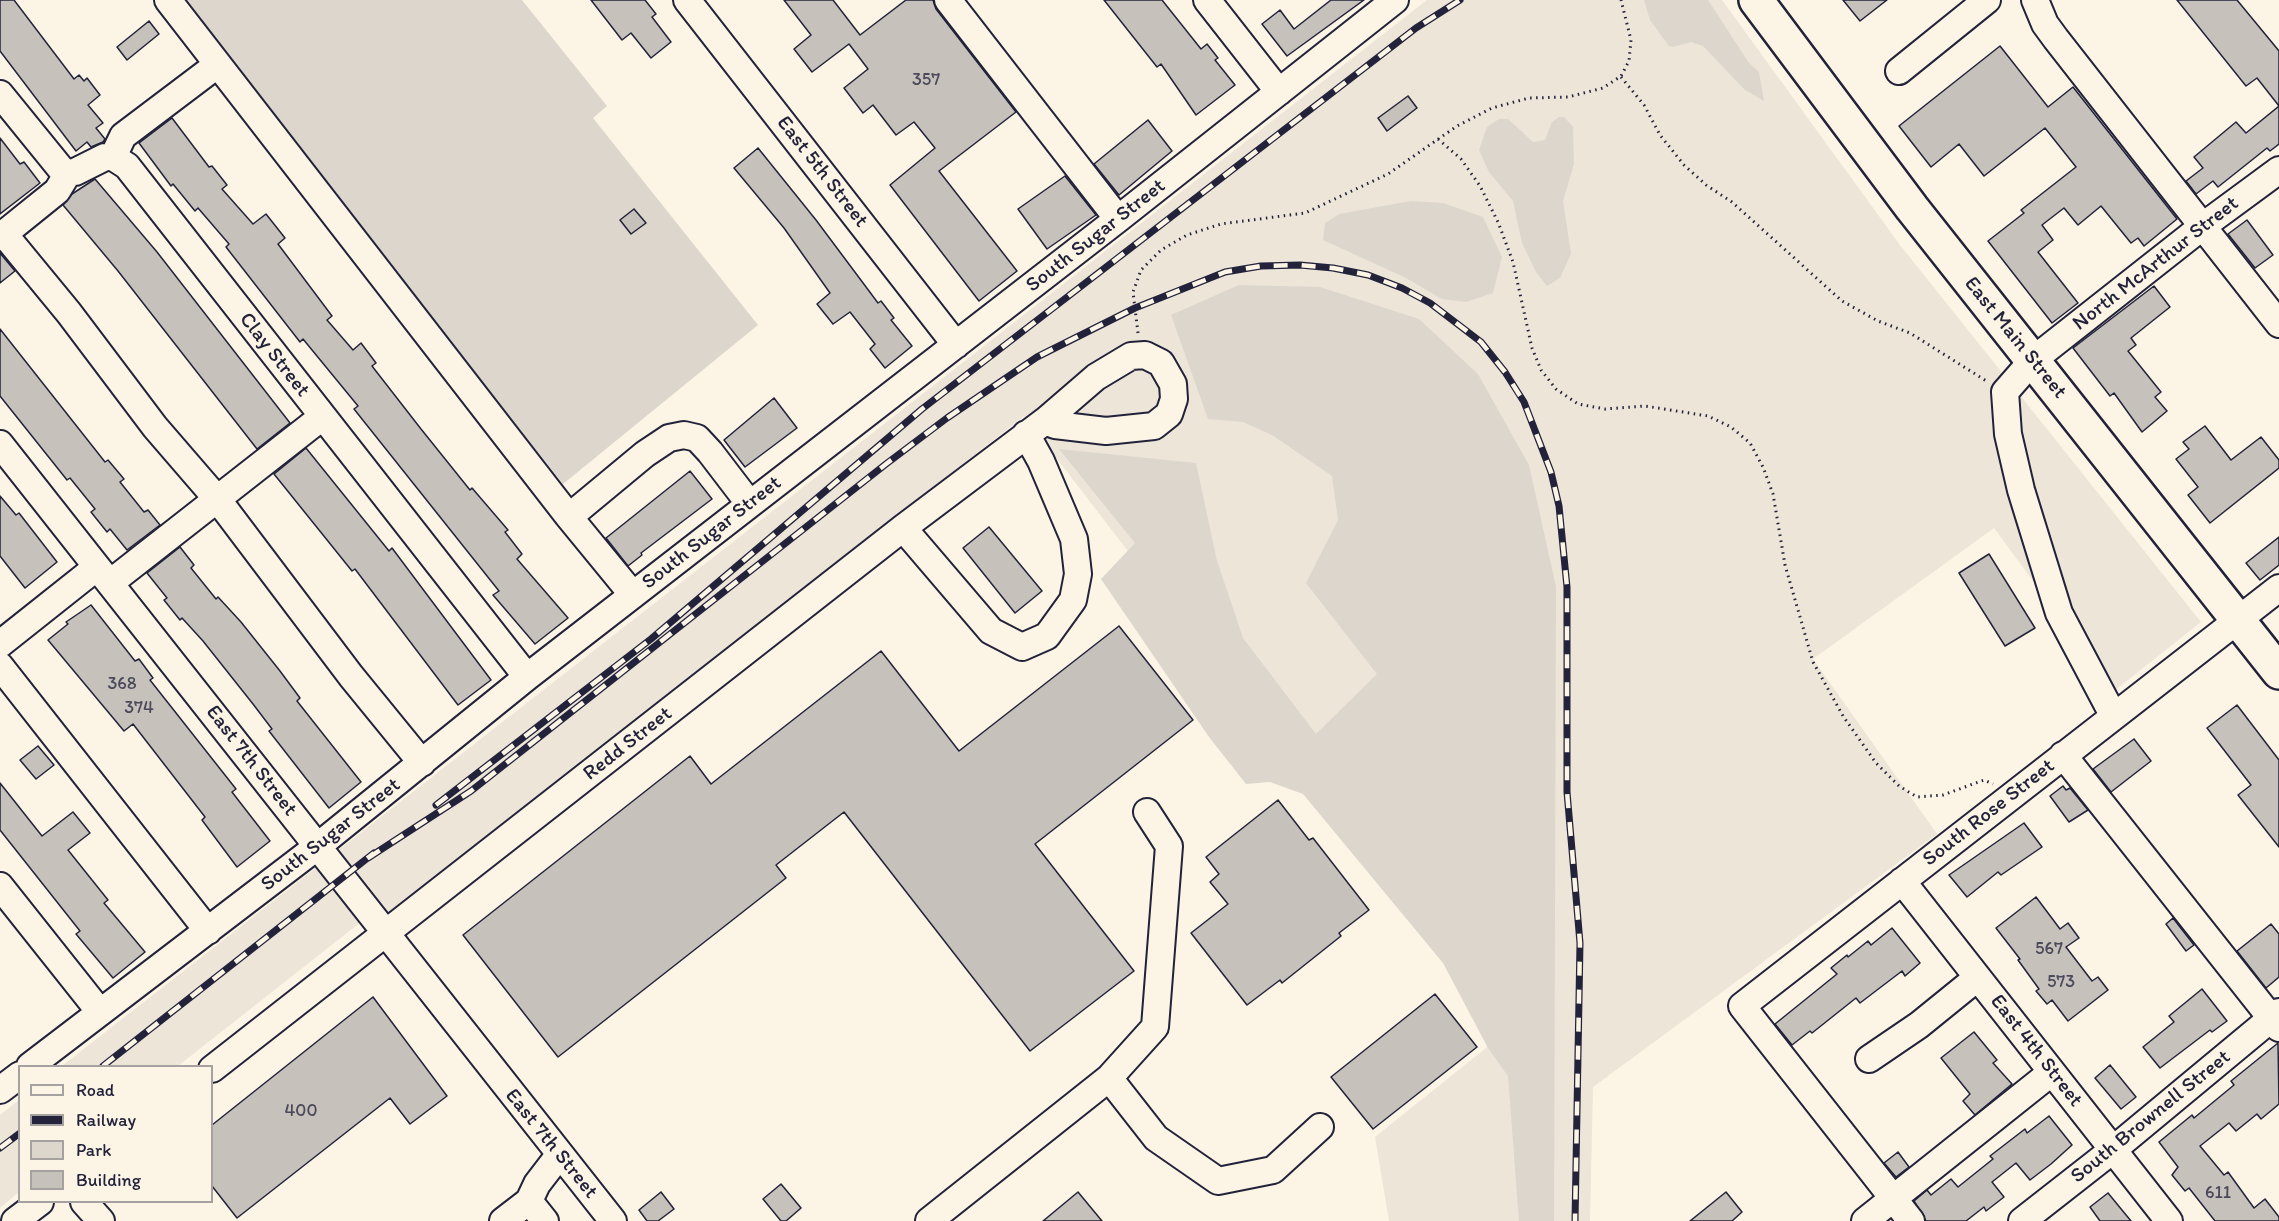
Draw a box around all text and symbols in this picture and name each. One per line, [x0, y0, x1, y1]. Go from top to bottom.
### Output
house number: 357 [912, 69, 940, 91]
street label: East 5th Street [771, 111, 873, 233]
street label: South Sugar Street [1021, 174, 1171, 298]
street label: North McArthur Street [2068, 191, 2244, 337]
street label: East Main Street [1958, 272, 2072, 404]
street label: Clay Street [233, 308, 315, 402]
street label: South Sugar Street [637, 471, 787, 595]
house number: 368 [107, 673, 137, 695]
house number: 374 [124, 697, 154, 719]
street label: East 7th Street [200, 701, 302, 821]
street label: Redd Street [579, 702, 677, 786]
street label: South Rose Street [1918, 754, 2060, 872]
street label: South Sugar Street [256, 773, 406, 897]
house number: 567 [2035, 938, 2063, 960]
house number: 573 [2047, 971, 2075, 993]
street label: East 4th Street [1984, 990, 2088, 1112]
street label: South Brownell Street [2066, 1045, 2236, 1189]
legend [18, 1065, 213, 1203]
text: Road [76, 1079, 115, 1101]
street label: East 7th Street [499, 1084, 603, 1204]
house number: 400 [285, 1100, 317, 1122]
text: Railway [76, 1109, 136, 1131]
text: Park [76, 1139, 111, 1161]
text: Building [76, 1169, 141, 1191]
house number: 611 [2205, 1182, 2231, 1204]

